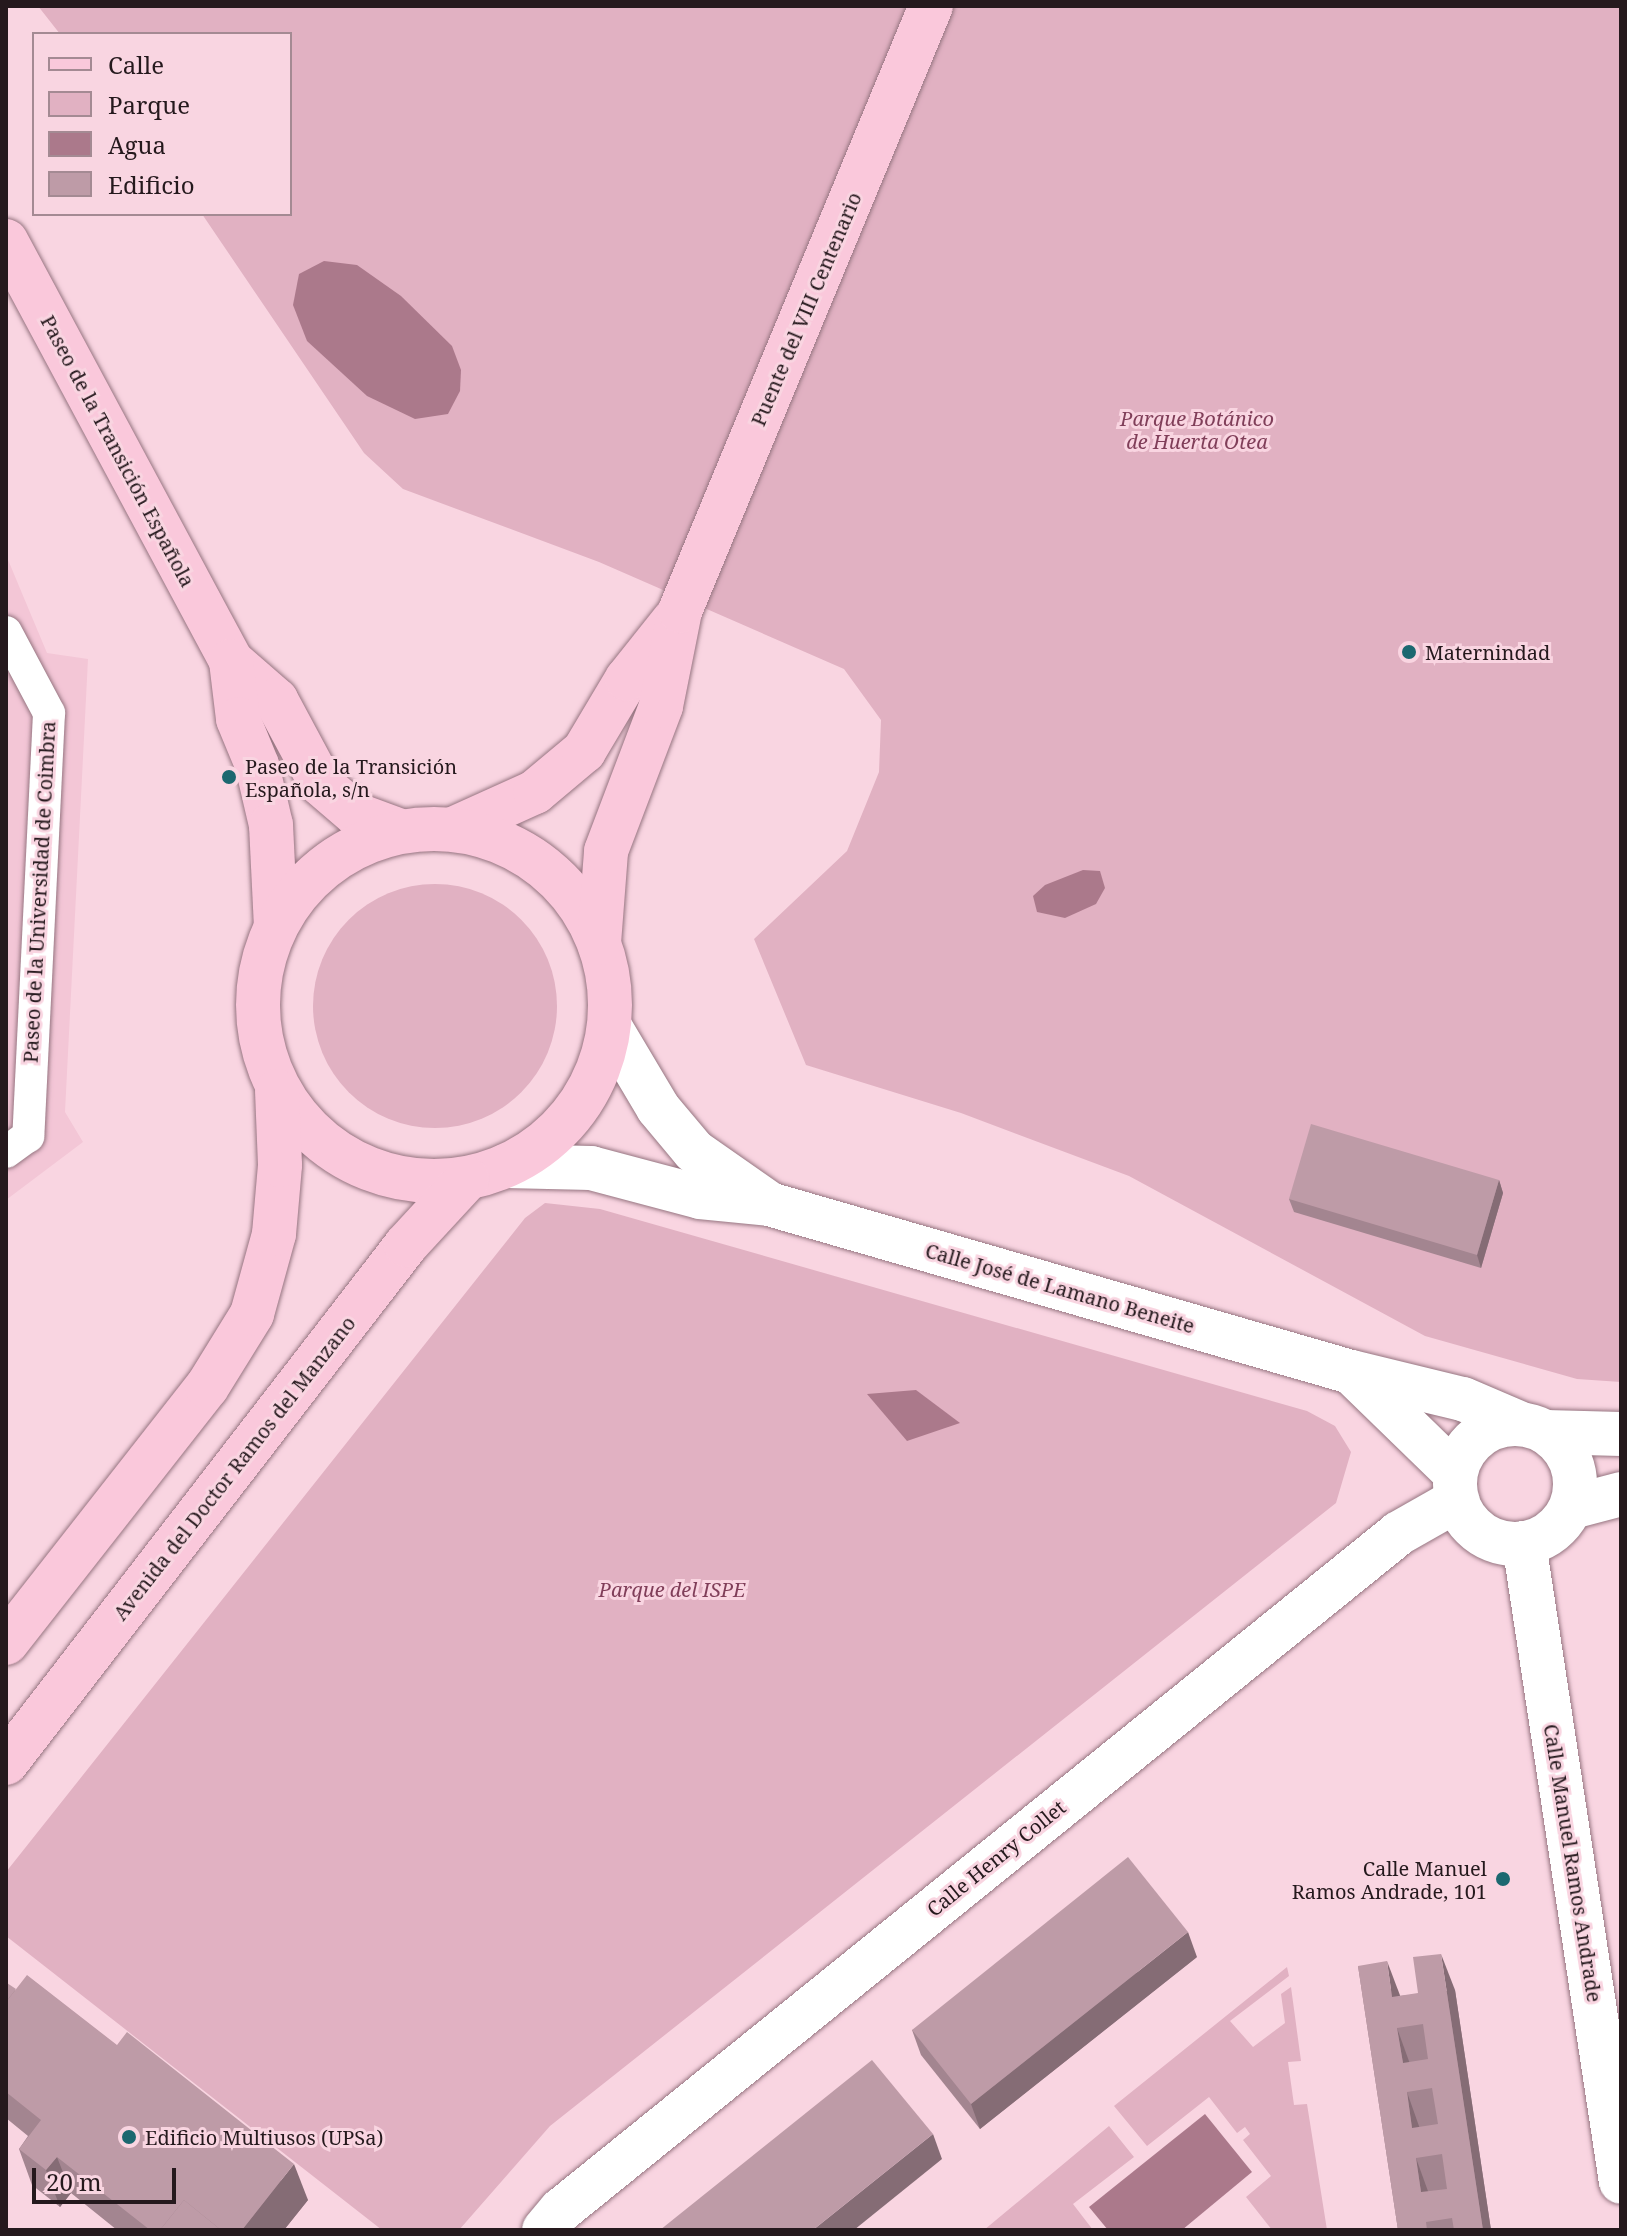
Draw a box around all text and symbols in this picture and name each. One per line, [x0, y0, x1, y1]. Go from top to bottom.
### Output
legend [32, 32, 292, 216]
text: Calle [108, 48, 164, 81]
text: Parque [108, 88, 190, 121]
text: Agua [108, 128, 166, 161]
text: Edificio [108, 168, 195, 201]
street label: Puente del VIII Centenario [746, 189, 866, 429]
street label: Paseo de la Transición Española [36, 311, 200, 591]
park label: Parque Botánico de Huerta Otea [1120, 407, 1274, 454]
place label: Maternindad [1425, 640, 1550, 664]
marker: Maternindad [1400, 643, 1418, 661]
street label: Paseo de la Universidad de Coimbra [18, 720, 60, 1064]
place label: Paseo de la Transición Española, s/n [245, 754, 457, 801]
marker: Paseo de la Transición Española, s/n [220, 768, 238, 786]
street label: Calle José de Lamano Beneite [923, 1238, 1197, 1338]
street label: Avenida del Doctor Ramos del Manzano [108, 1311, 360, 1625]
park label: Parque del ISPE [599, 1577, 745, 1601]
street label: Calle Manuel Ramos Andrade [1539, 1722, 1607, 2004]
street label: Calle Henry Collet [922, 1795, 1070, 1921]
place label: Calle Manuel Ramos Andrade, 101 [1292, 1856, 1487, 1903]
marker: Calle Manuel Ramos Andrade, 101 [1494, 1870, 1512, 1888]
place label: Edificio Multiusos (UPSa) [145, 2125, 383, 2149]
marker: Edificio Multiusos (UPSa) [120, 2128, 138, 2146]
scale bar [36, 2152, 180, 2202]
text: 20 m [46, 2165, 102, 2198]

